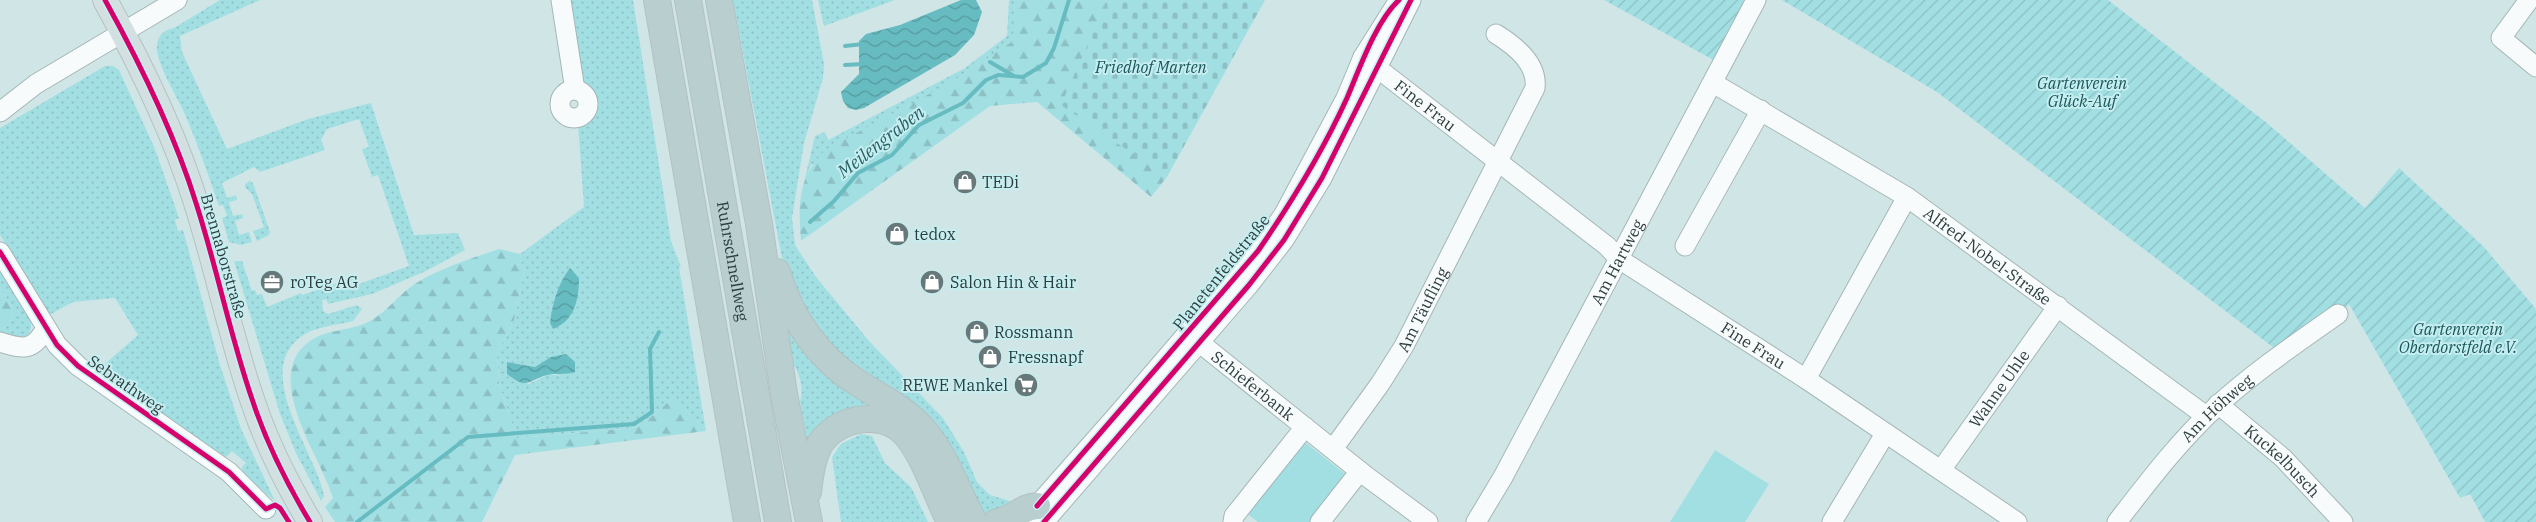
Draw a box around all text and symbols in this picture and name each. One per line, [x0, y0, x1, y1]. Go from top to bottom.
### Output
park label: Friedhof Marten [1094, 57, 1207, 77]
park label: Gartenverein Glück-Auf [2037, 73, 2127, 111]
street label: Fine Frau [1391, 75, 1460, 136]
water label: Meilengraben [832, 100, 930, 183]
shop icon: TEDi [952, 169, 978, 195]
place label: TEDi [982, 172, 1019, 192]
street label: Brennaborstraße [197, 191, 251, 321]
street label: Ruhrschnellweg [713, 199, 753, 323]
street label: Alfred-Nobel-Straße [1920, 203, 2055, 309]
street label: Planetenfeldstraße [1168, 210, 1274, 334]
street label: Am Hartweg [1586, 215, 1648, 308]
shop icon: tedox [884, 221, 910, 247]
place label: tedox [914, 224, 956, 244]
street label: Am Täufling [1393, 264, 1452, 355]
office icon: roTeg AG [259, 269, 285, 295]
shop icon: Salon Hin & Hair [919, 269, 945, 295]
place label: roTeg AG [290, 272, 358, 292]
place label: Salon Hin & Hair [950, 272, 1076, 292]
street label: Fine Frau [1717, 317, 1789, 373]
shop icon: Rossmann [964, 319, 990, 345]
park label: Gartenverein Oberdorstfeld e.V. [2399, 319, 2517, 357]
place label: Rossmann [994, 322, 1074, 342]
shop icon: Fressnapf [977, 344, 1003, 370]
street label: Schieferbank [1208, 346, 1299, 425]
street label: Wahne Uhle [1965, 346, 2034, 431]
place label: Fressnapf [1008, 347, 1085, 367]
street label: Sebrathweg [84, 350, 168, 418]
street label: Am Höhweg [2177, 369, 2257, 446]
supermarket icon: REWE Mankel [1013, 372, 1039, 398]
place label: REWE Mankel [902, 375, 1008, 395]
street label: Kuckelbusch [2240, 420, 2325, 501]

